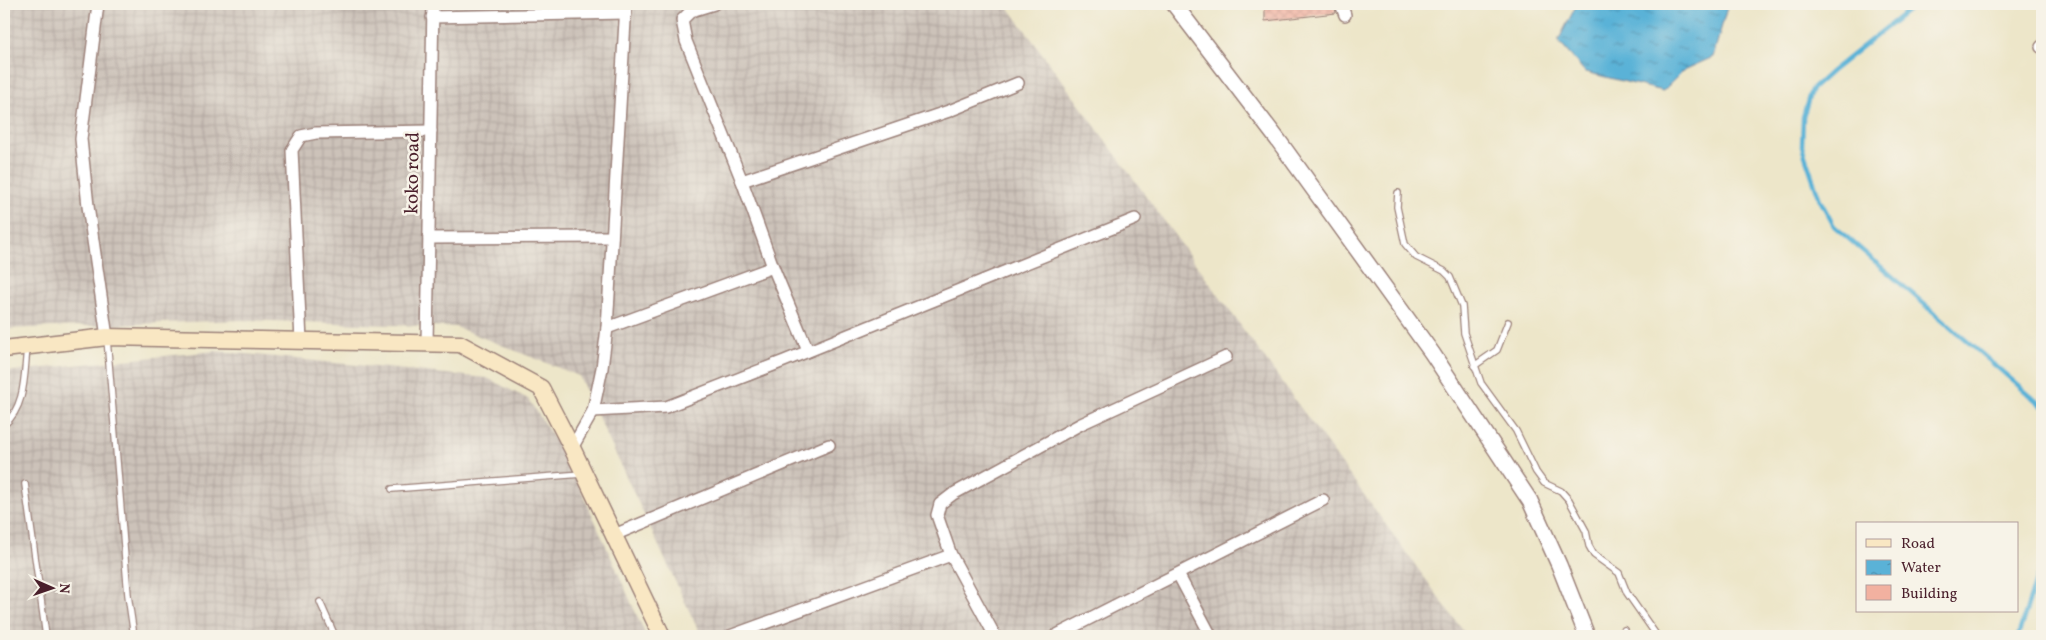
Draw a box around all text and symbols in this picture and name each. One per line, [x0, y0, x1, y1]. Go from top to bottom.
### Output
street label: koko road [399, 132, 427, 214]
legend [1856, 522, 2018, 612]
text: Road [1901, 534, 1935, 555]
text: Water [1901, 558, 1941, 579]
north arrow [28, 562, 78, 612]
text: N [54, 583, 73, 594]
text: Building [1901, 584, 1958, 605]

